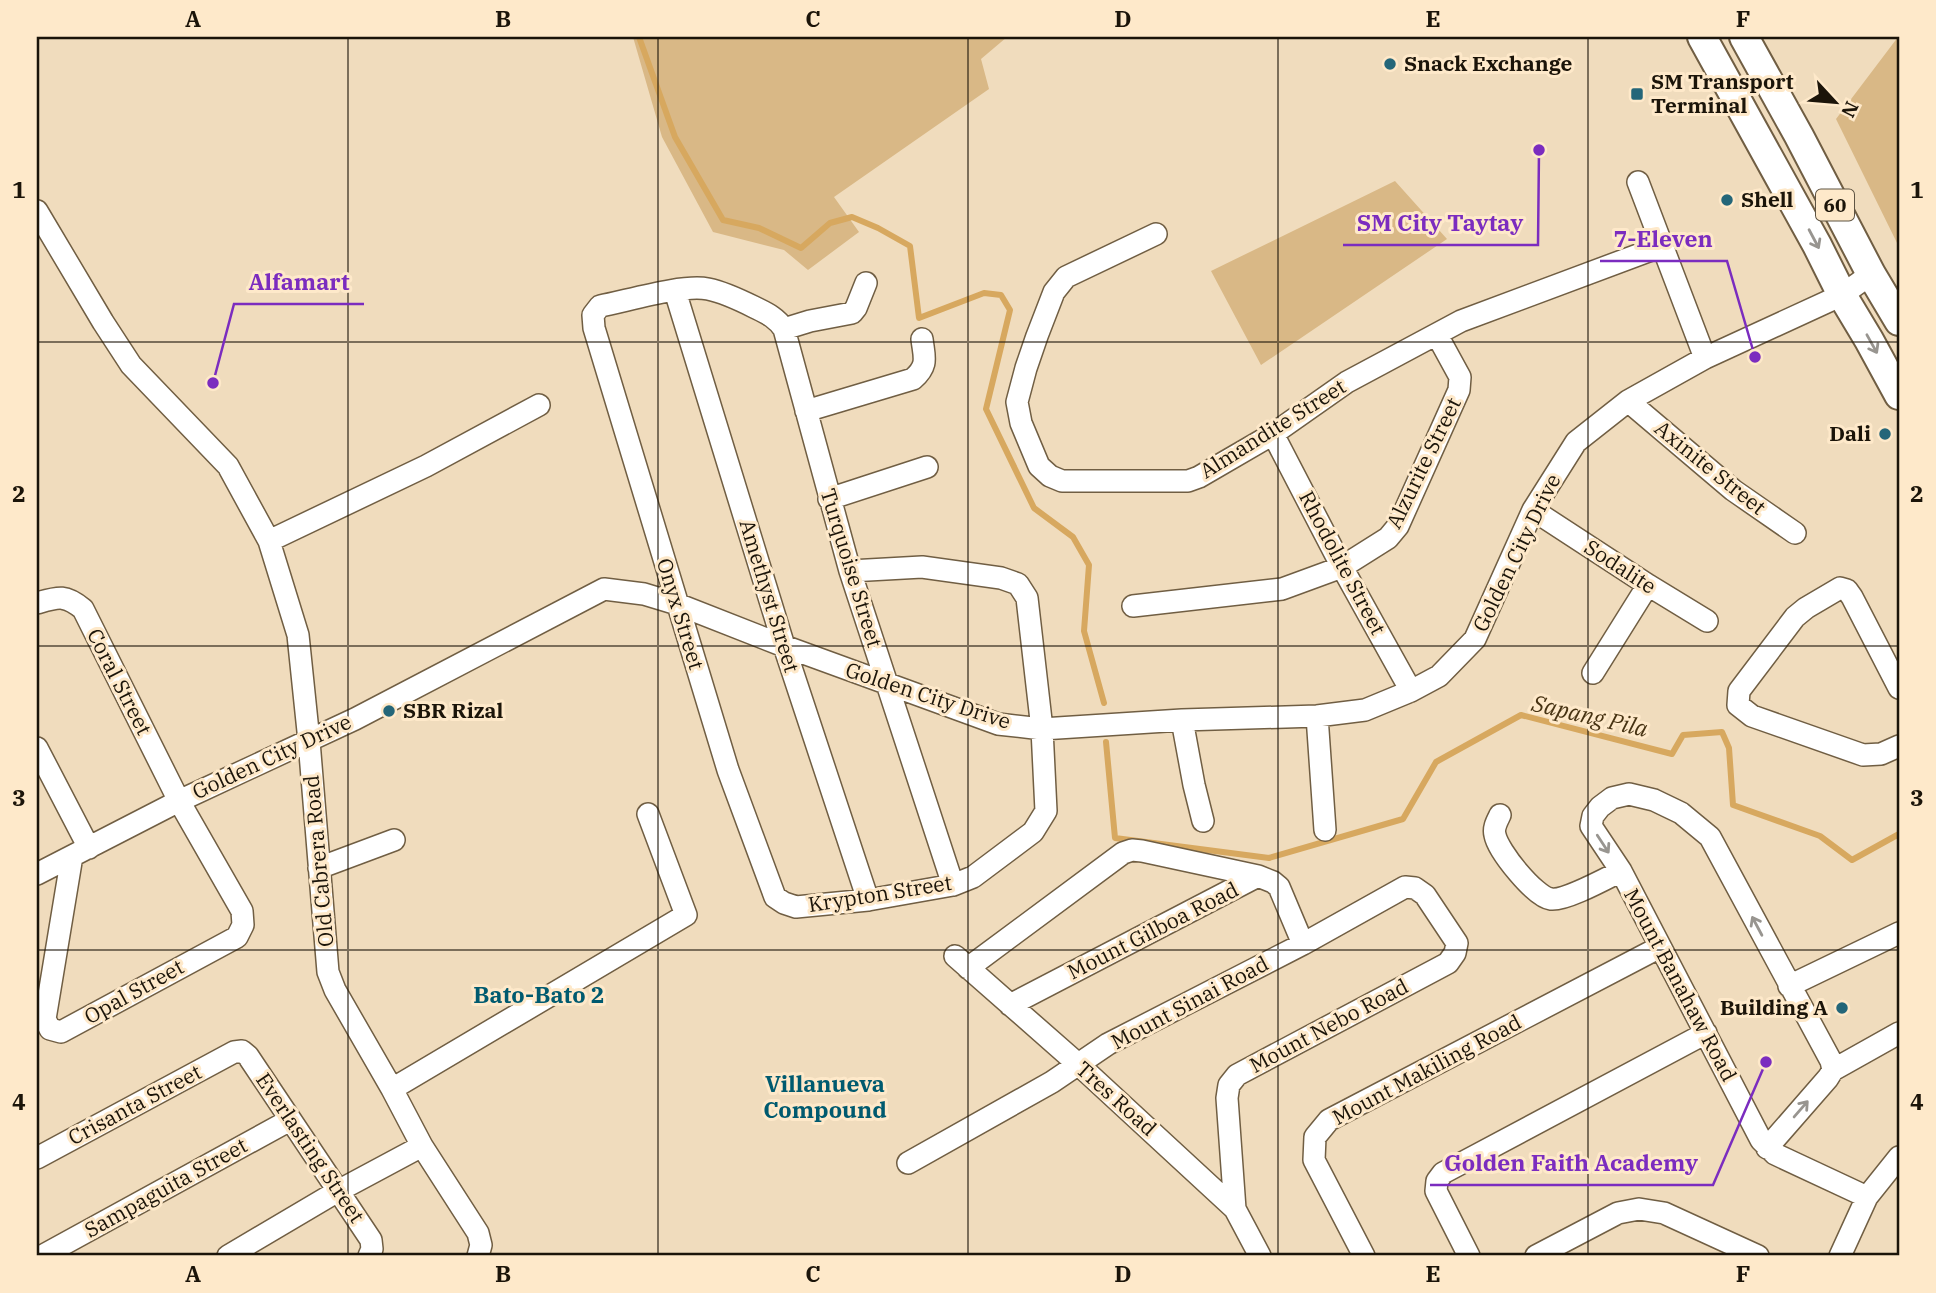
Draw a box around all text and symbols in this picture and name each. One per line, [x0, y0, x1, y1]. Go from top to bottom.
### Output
text: A [185, 3, 201, 33]
text: B [495, 3, 511, 33]
text: C [805, 3, 821, 33]
text: D [1114, 3, 1132, 33]
text: E [1425, 3, 1441, 33]
text: F [1736, 3, 1750, 33]
place label: Snack Exchange [1404, 49, 1572, 77]
marker: Snack Exchange [1382, 56, 1398, 72]
north arrow [1800, 66, 1870, 136]
place label: SM Transport Terminal [1651, 67, 1794, 119]
marker: SM Transport Terminal [1629, 86, 1645, 102]
text: N [1836, 97, 1864, 121]
text: 1 [12, 174, 26, 204]
text: 1 [1910, 174, 1924, 204]
place label: Shell [1741, 185, 1794, 213]
road number: 60 [1816, 190, 1854, 220]
marker: Shell [1719, 192, 1735, 208]
callout: SM City Taytay [1343, 201, 1538, 245]
text: SM City Taytay [1357, 207, 1523, 237]
callout: 7-Eleven [1600, 217, 1727, 261]
text: 7-Eleven [1613, 223, 1713, 253]
one-way arrow [1807, 229, 1821, 249]
callout: Alfamart [234, 260, 364, 304]
text: Alfamart [248, 266, 350, 296]
one-way arrow [1865, 334, 1879, 354]
street label: Almandite Street [1194, 372, 1351, 484]
street label: Alzurite Street [1379, 392, 1467, 533]
street label: Axinite Street [1649, 414, 1772, 521]
place label: Dali [1829, 419, 1871, 447]
marker: Dali [1877, 426, 1893, 442]
street label: Golden City Drive [1466, 469, 1566, 636]
text: 2 [12, 478, 26, 508]
text: 2 [1910, 478, 1924, 508]
street label: Turquoise Street [814, 485, 889, 651]
street label: Rhodolite Street [1293, 486, 1393, 639]
street label: Amethyst Street [733, 516, 806, 676]
street label: Sodalite [1579, 533, 1662, 600]
street label: Onyx Street [651, 555, 711, 673]
street label: Coral Street [81, 623, 159, 740]
street label: Golden City Drive [842, 655, 1015, 735]
water label: Sapang Pila [1528, 687, 1652, 743]
place label: SBR Rizal [403, 696, 504, 724]
marker: SBR Rizal [381, 703, 397, 719]
street label: Golden City Drive [188, 707, 356, 805]
street label: Old Cabrera Road [297, 774, 339, 948]
text: 3 [12, 782, 26, 812]
text: 3 [1910, 782, 1924, 812]
one-way arrow [1597, 834, 1611, 854]
street label: Krypton Street [806, 868, 954, 918]
street label: Mount Gilboa Road [1062, 875, 1243, 985]
street label: Mount Banahaw Road [1618, 883, 1744, 1086]
one-way arrow [1750, 916, 1763, 937]
street label: Mount Sinai Road [1106, 949, 1273, 1055]
street label: Opal Street [79, 952, 188, 1030]
street label: Mount Nebo Road [1244, 971, 1413, 1079]
district label: Bato-Bato 2 [473, 979, 605, 1009]
place label: Building A [1720, 993, 1828, 1021]
marker: Building A [1834, 1000, 1850, 1016]
street label: Mount Makiling Road [1327, 1007, 1526, 1131]
street label: Tres Road [1070, 1055, 1163, 1142]
street label: Crisanta Street [63, 1057, 206, 1151]
street label: Everlasting Street [250, 1067, 372, 1228]
district label: Villanueva Compound [763, 1068, 887, 1124]
text: 4 [12, 1086, 26, 1116]
text: 4 [1910, 1086, 1924, 1116]
one-way arrow [1793, 1101, 1809, 1119]
street label: Sampaguita Street [79, 1131, 252, 1244]
callout: Golden Faith Academy [1430, 1141, 1713, 1185]
text: Golden Faith Academy [1444, 1147, 1698, 1177]
text: A [185, 1258, 201, 1288]
text: B [495, 1258, 511, 1288]
text: C [805, 1258, 821, 1288]
text: D [1114, 1258, 1132, 1288]
text: E [1425, 1258, 1441, 1288]
text: F [1736, 1258, 1750, 1288]

